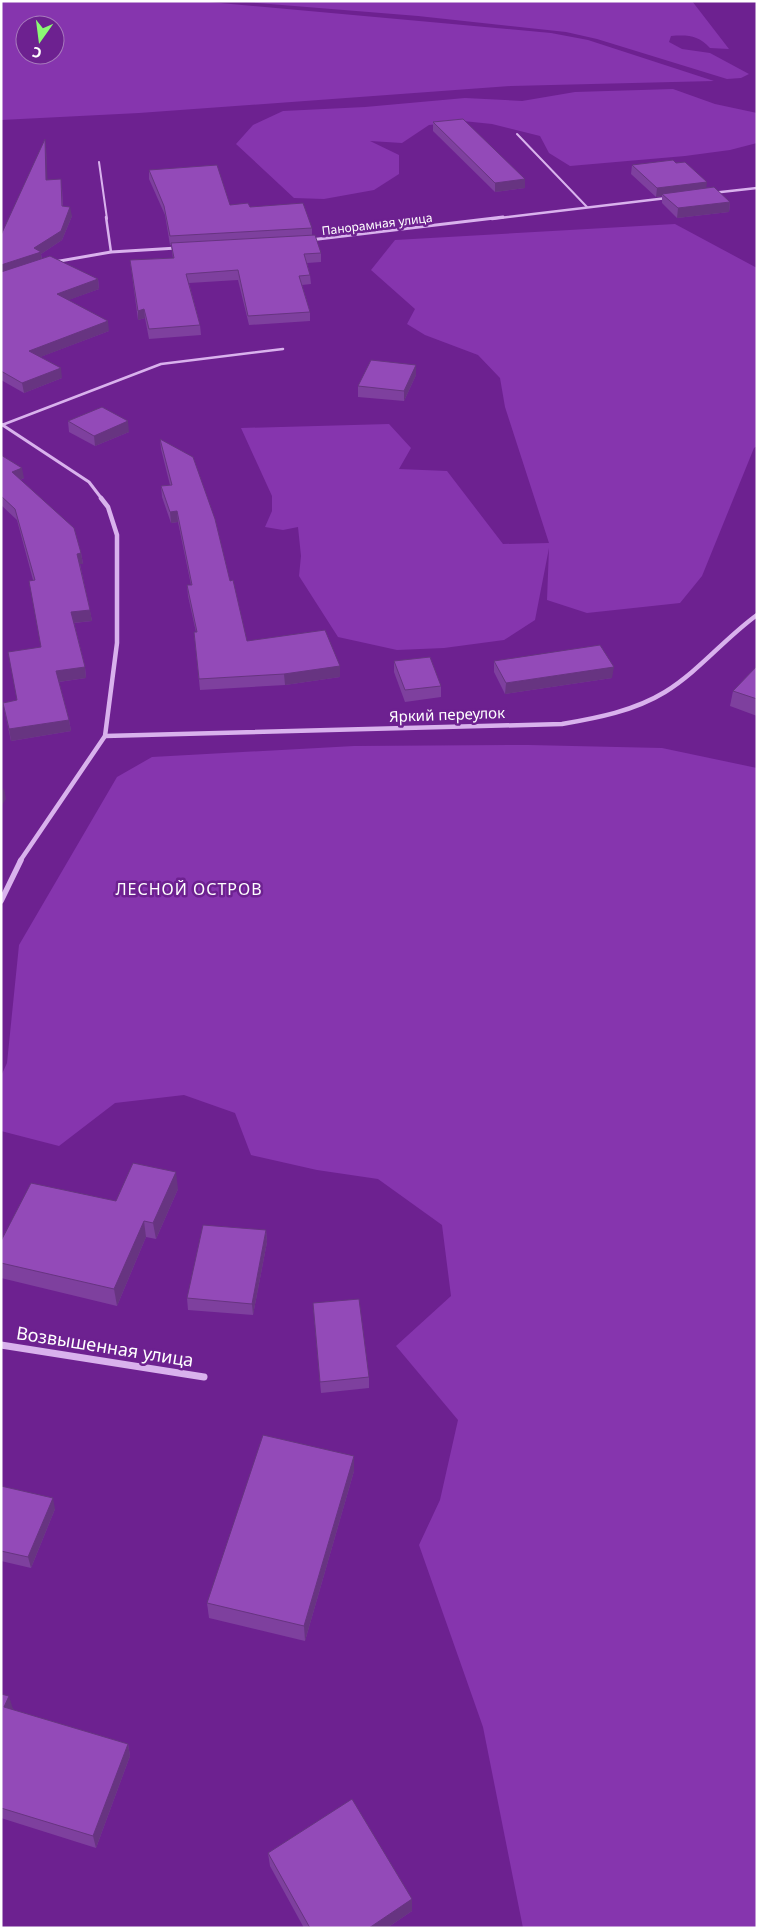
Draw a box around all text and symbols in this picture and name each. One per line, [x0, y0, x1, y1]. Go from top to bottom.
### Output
north arrow [15, 15, 65, 65]
text: С [30, 43, 43, 63]
street label: Панорамная улица [321, 209, 433, 239]
street label: Яркий переулок [389, 702, 505, 726]
district label: ЛЕСНОЙ ОСТРОВ [115, 878, 263, 900]
street label: Возвышенная улица [15, 1320, 195, 1372]

